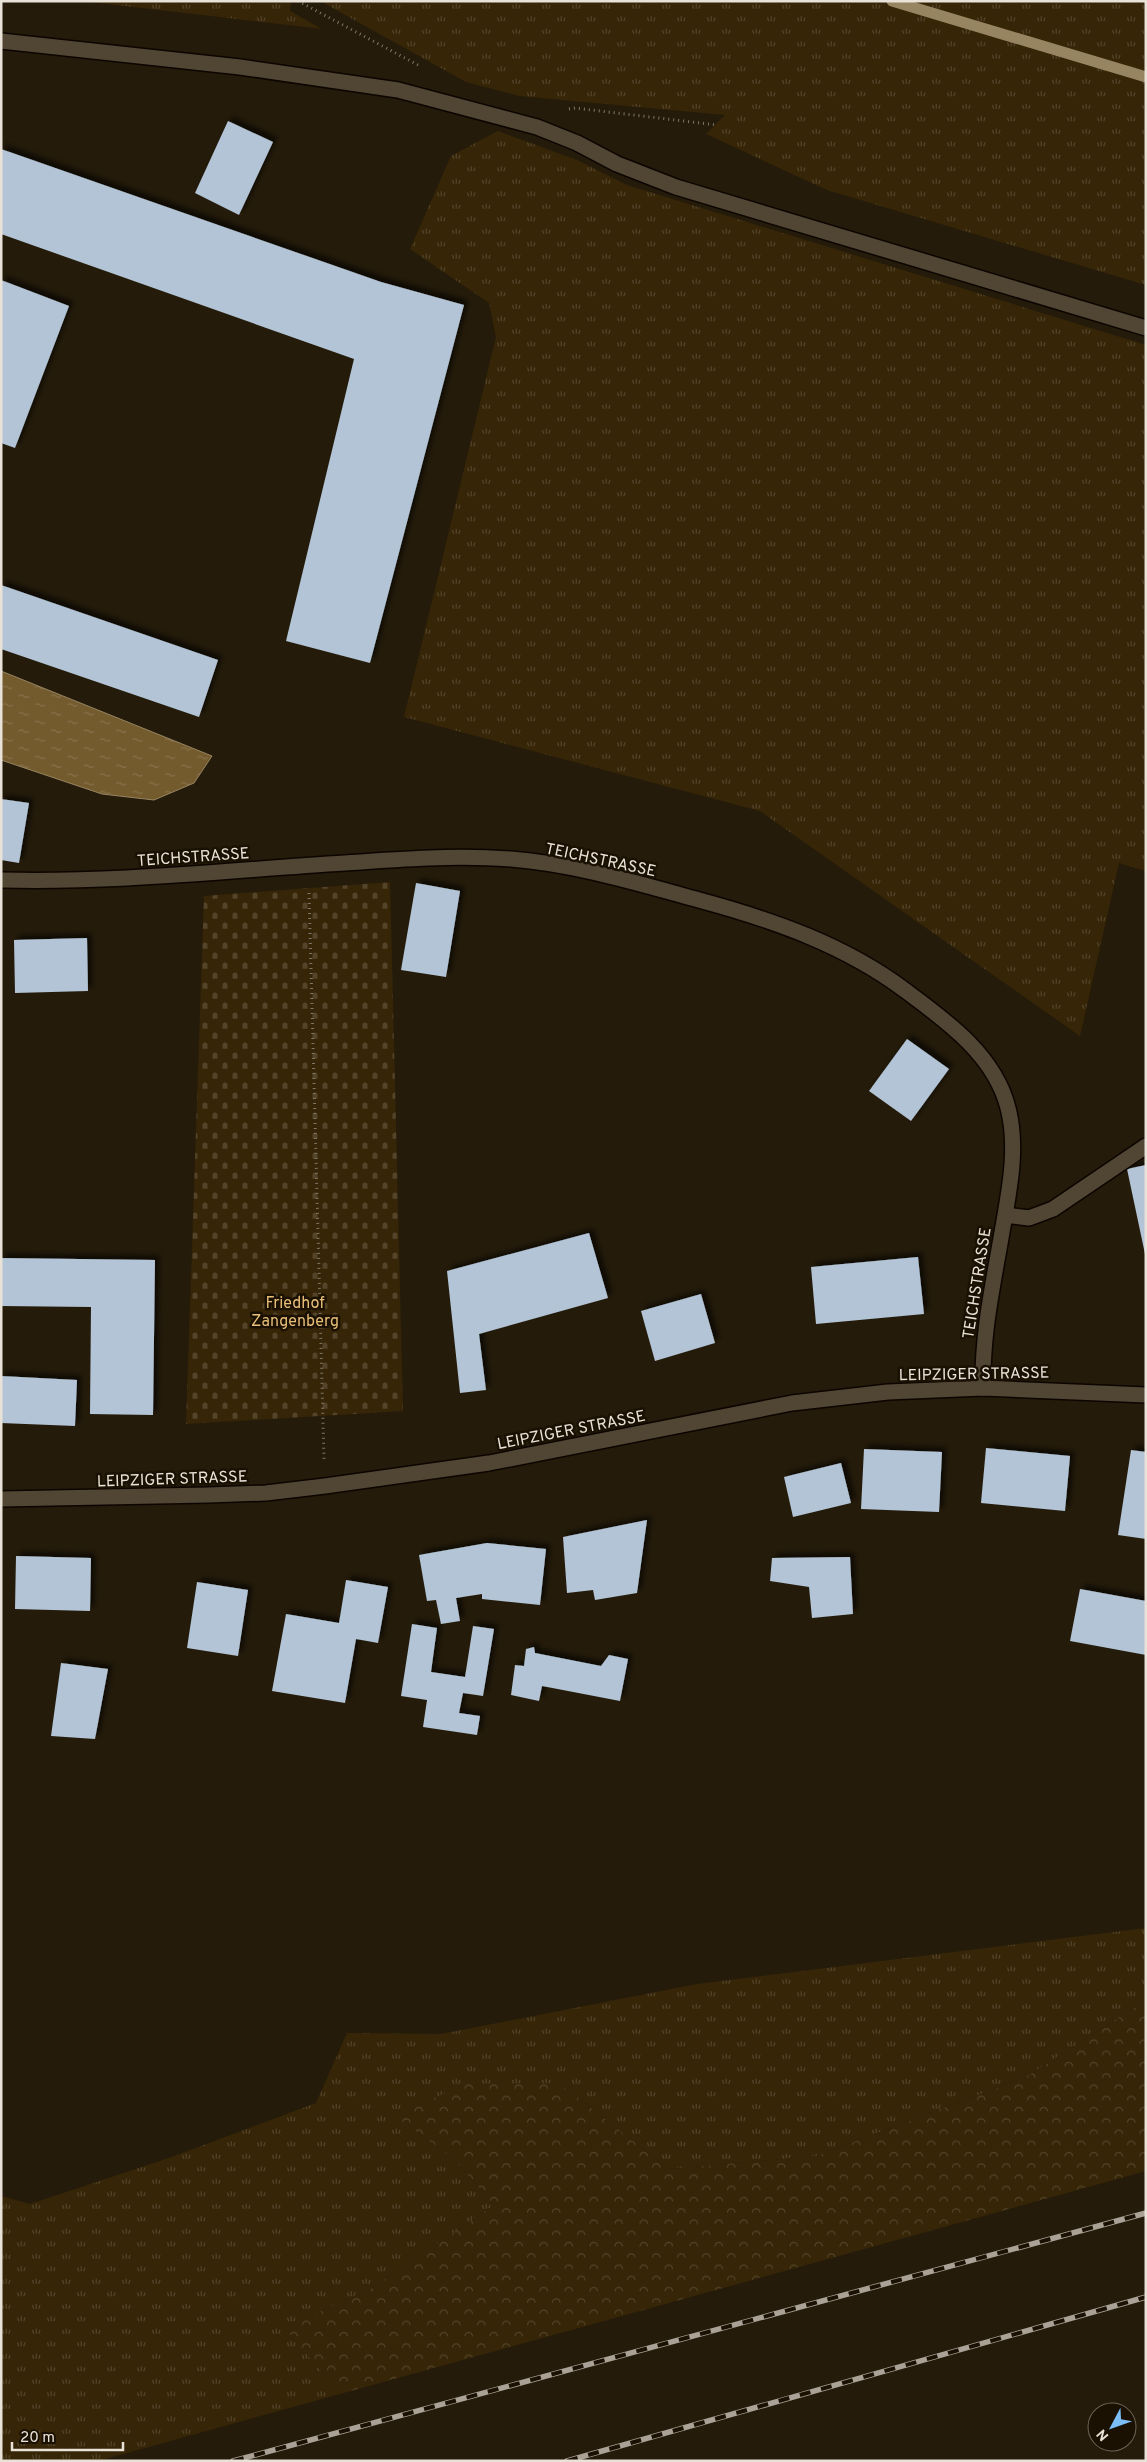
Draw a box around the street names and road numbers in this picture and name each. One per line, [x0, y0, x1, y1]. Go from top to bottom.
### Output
street label: TEICHSTRASSE [543, 839, 658, 882]
street label: TEICHSTRASSE [136, 844, 250, 872]
street label: TEICHSTRASSE [959, 1226, 997, 1341]
street label: LEIPZIGER STRASSE [899, 1364, 1050, 1386]
street label: LEIPZIGER STRASSE [496, 1407, 647, 1455]
street label: LEIPZIGER STRASSE [96, 1467, 248, 1493]

